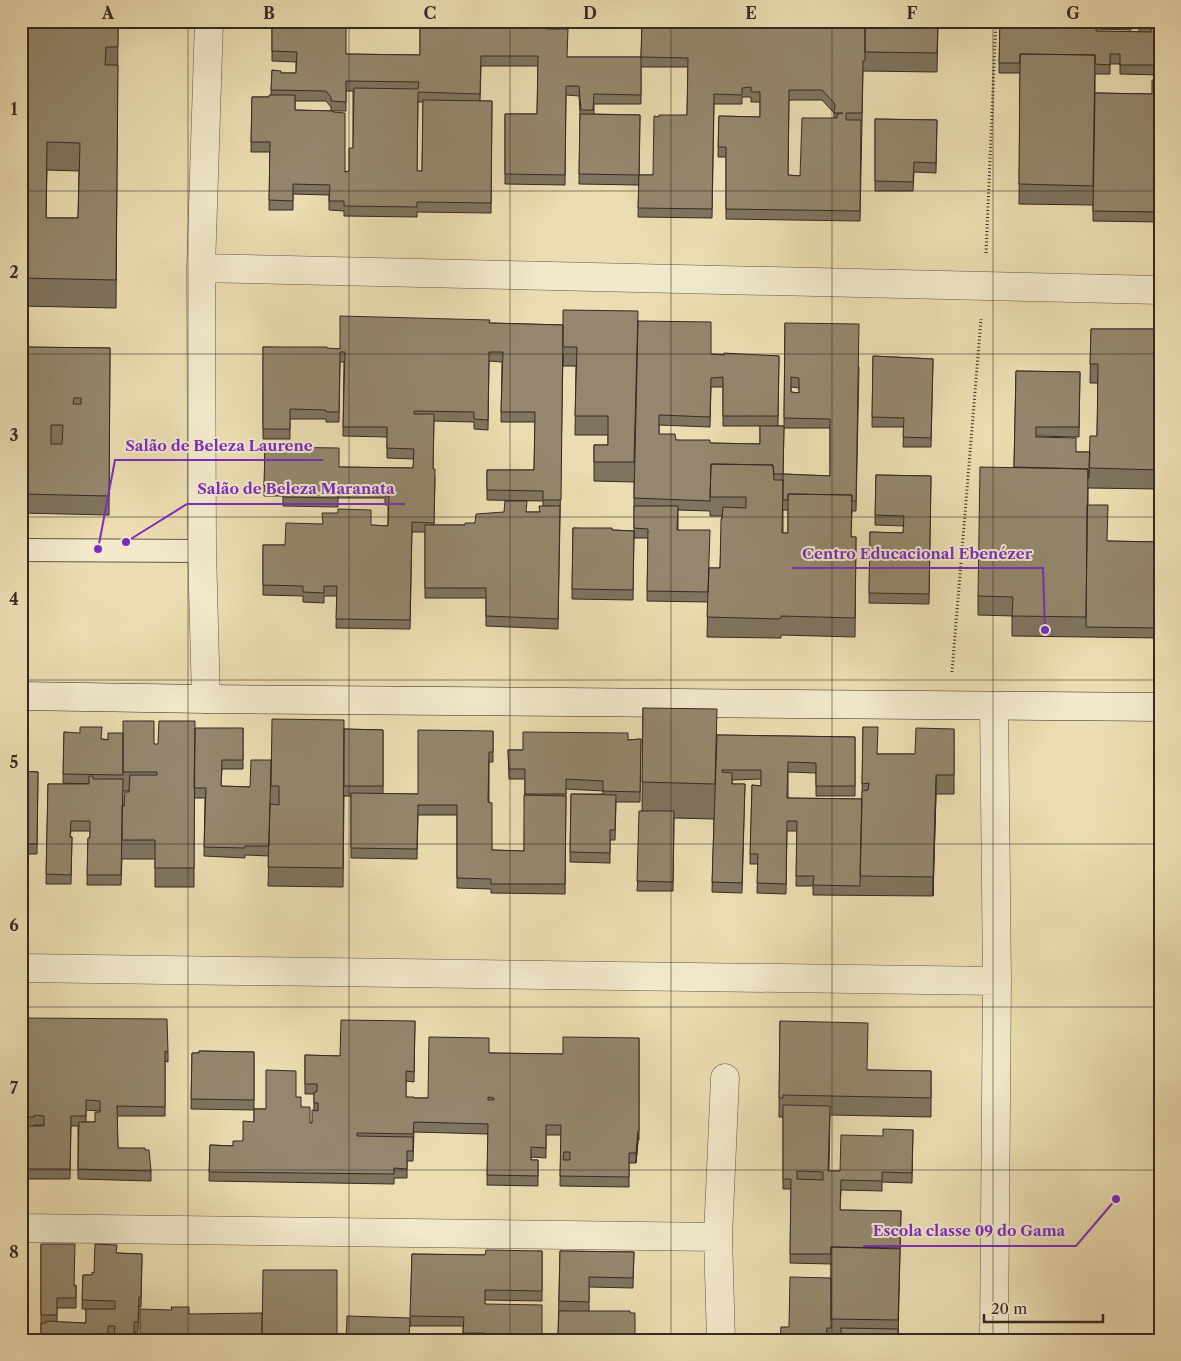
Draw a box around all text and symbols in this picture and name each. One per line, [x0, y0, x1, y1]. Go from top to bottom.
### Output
text: A [101, 3, 115, 23]
text: B [263, 3, 275, 23]
text: C [424, 3, 436, 23]
text: D [583, 3, 597, 23]
text: E [745, 3, 757, 23]
text: F [907, 3, 918, 23]
text: G [1066, 3, 1080, 23]
text: 1 [10, 99, 18, 119]
text: 2 [9, 262, 19, 282]
text: 3 [9, 425, 19, 445]
callout: Salão de Beleza Laurene [115, 430, 323, 460]
text: Salão de Beleza Laurene [125, 436, 313, 455]
callout: Salão de Beleza Maranata [187, 474, 405, 504]
text: Salão de Beleza Maranata [197, 479, 395, 498]
callout: Centro Educacional Ebenézer [792, 538, 1043, 568]
text: Centro Educacional Ebenézer [802, 544, 1033, 563]
text: 4 [9, 589, 19, 609]
text: 5 [10, 752, 19, 772]
text: 6 [9, 915, 19, 935]
text: 7 [10, 1078, 19, 1098]
callout: Escola classe 09 do Gama [863, 1216, 1076, 1246]
text: Escola classe 09 do Gama [873, 1221, 1066, 1240]
text: 8 [9, 1242, 19, 1262]
scale bar [984, 1291, 1102, 1323]
text: 20 m [991, 1299, 1027, 1318]

